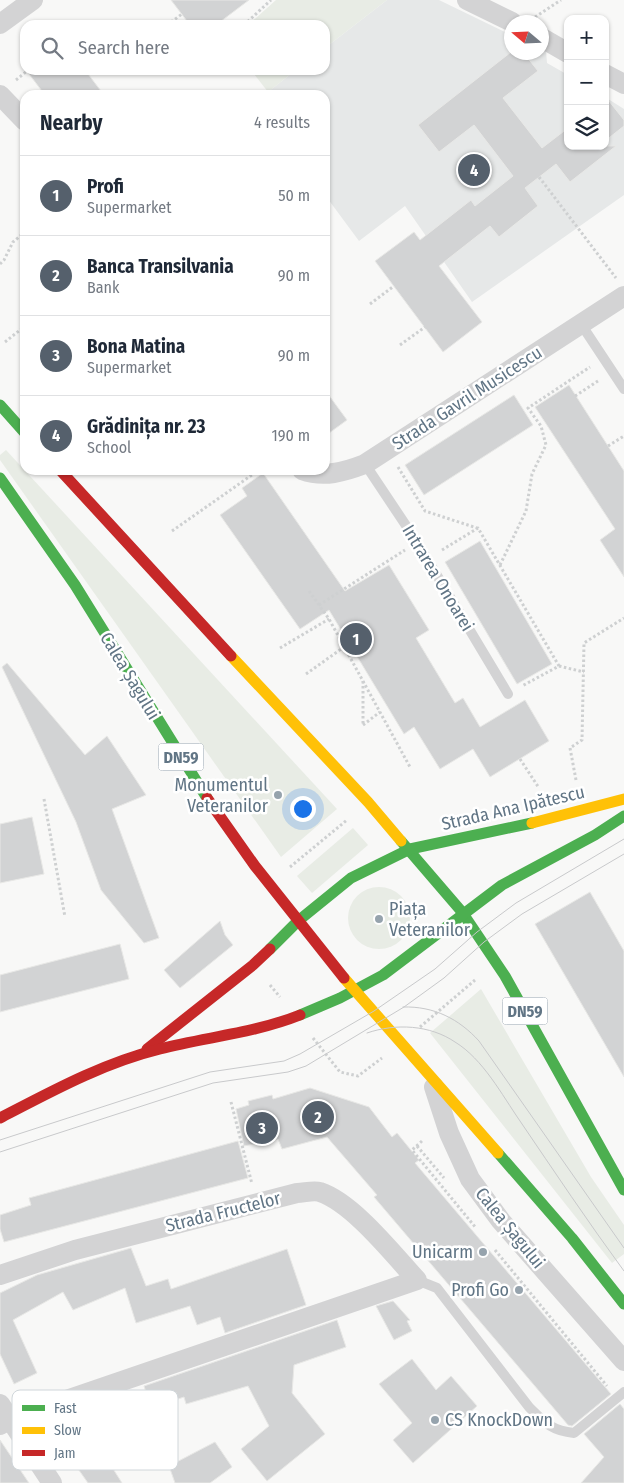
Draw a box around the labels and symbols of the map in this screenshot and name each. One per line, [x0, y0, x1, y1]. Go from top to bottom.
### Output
north arrow [504, 15, 549, 60]
pin: 4 [458, 151, 490, 189]
street label: Strada Gavril Musicescu [388, 341, 546, 455]
street label: Intrarea Onoarei [398, 521, 478, 635]
pin: 1 [340, 620, 372, 658]
street label: Calea Șagului [95, 628, 165, 724]
road number: DN59 [158, 744, 204, 770]
place label: Monumentul Veteranilor [175, 774, 269, 817]
street label: Strada Ana Ipătescu [439, 781, 587, 835]
marker: Monumentul Veteranilor [272, 789, 284, 801]
your location [290, 796, 316, 822]
place label: Piața Veteranilor [389, 898, 471, 941]
marker: Piața Veteranilor [373, 913, 385, 925]
road number: DN59 [502, 998, 548, 1024]
pin: 2 [302, 1098, 334, 1136]
pin: 3 [246, 1109, 278, 1147]
street label: Calea Șagului [471, 1183, 549, 1273]
street label: Strada Fructelor [163, 1187, 283, 1237]
place label: Unicarm [412, 1241, 473, 1263]
marker: Unicarm [477, 1246, 489, 1258]
place label: Profi Go [451, 1279, 509, 1301]
marker: Profi Go [513, 1284, 525, 1296]
legend [12, 1390, 178, 1470]
text: Fast [54, 1400, 77, 1417]
place label: CS KnockDown [445, 1409, 553, 1431]
marker: CS KnockDown [429, 1414, 441, 1426]
text: Slow [54, 1422, 81, 1439]
text: Jam [54, 1445, 75, 1462]

